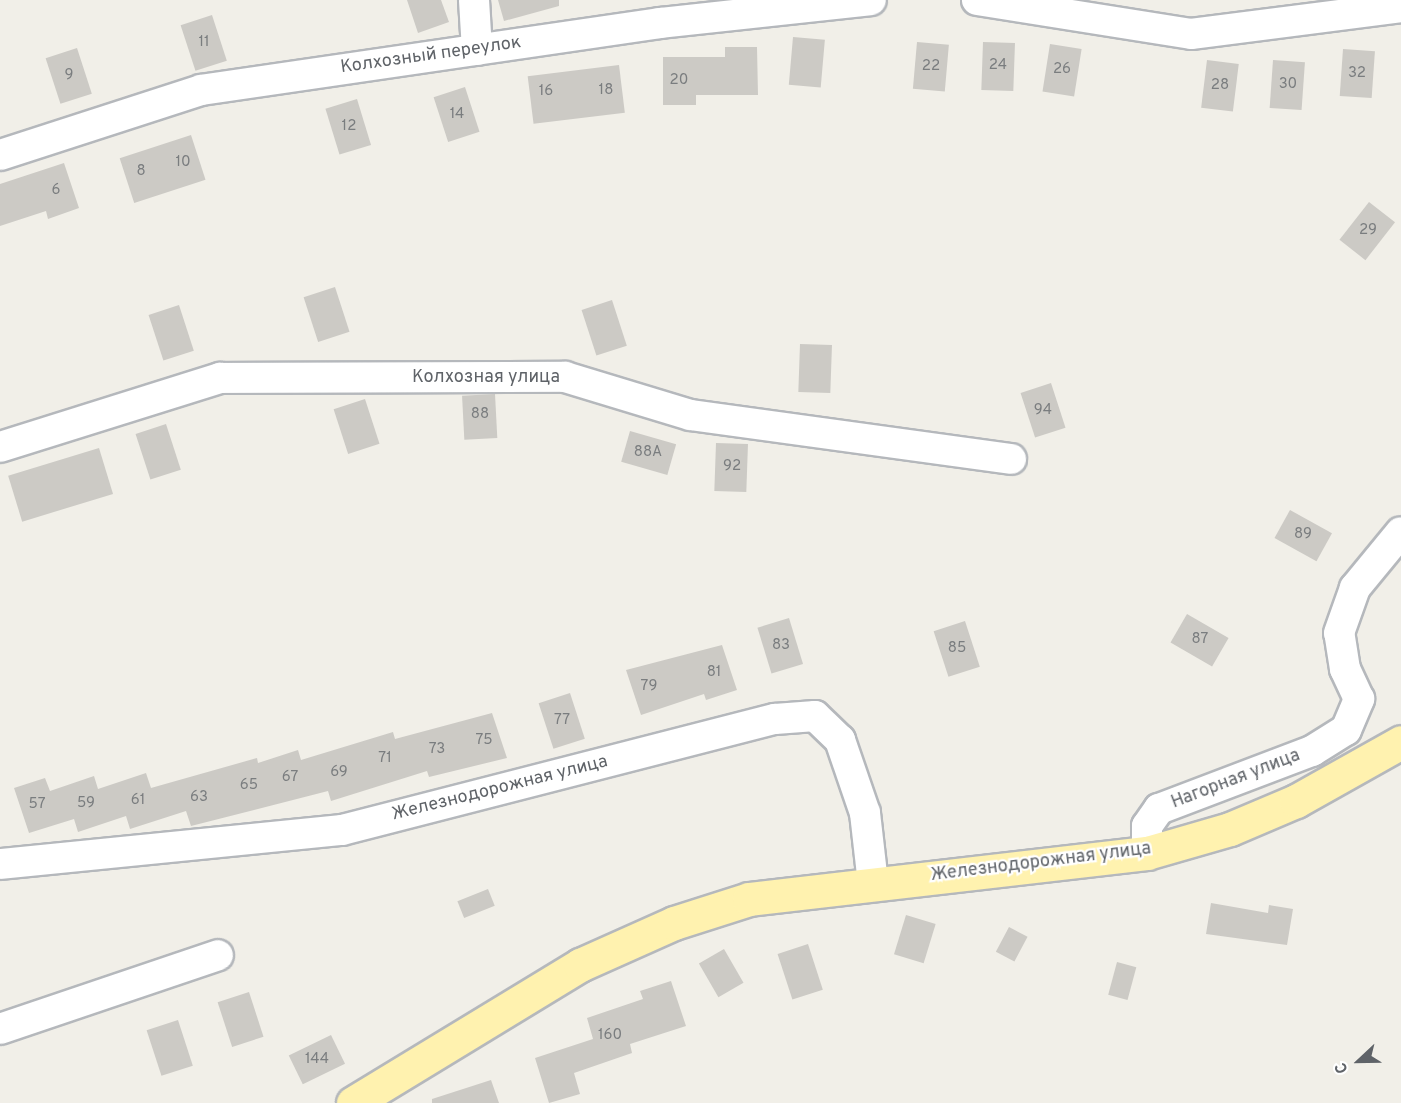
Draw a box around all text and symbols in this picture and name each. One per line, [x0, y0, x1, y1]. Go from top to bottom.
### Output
street label: Колхозный переулок [339, 33, 523, 79]
house number: 11 [198, 34, 210, 52]
house number: 24 [989, 57, 1007, 75]
house number: 22 [922, 58, 940, 76]
house number: 26 [1053, 61, 1071, 79]
house number: 32 [1348, 65, 1366, 83]
house number: 9 [65, 67, 73, 85]
house number: 20 [670, 72, 688, 90]
house number: 30 [1279, 76, 1297, 94]
house number: 28 [1211, 77, 1229, 95]
house number: 18 [599, 82, 613, 100]
house number: 16 [539, 83, 553, 101]
house number: 14 [450, 106, 464, 124]
house number: 12 [342, 118, 356, 136]
house number: 10 [175, 154, 191, 172]
house number: 8 [136, 163, 146, 181]
house number: 6 [52, 182, 60, 200]
house number: 29 [1359, 222, 1377, 240]
street label: Колхозная улица [412, 367, 560, 389]
house number: 94 [1034, 402, 1052, 420]
house number: 88 [471, 406, 489, 424]
house number: 88А [634, 444, 662, 462]
house number: 92 [723, 458, 741, 476]
house number: 89 [1294, 526, 1312, 544]
house number: 87 [1192, 631, 1208, 649]
house number: 83 [772, 637, 790, 655]
house number: 85 [948, 640, 966, 658]
house number: 81 [707, 664, 721, 682]
house number: 79 [641, 678, 657, 696]
house number: 77 [554, 712, 570, 730]
house number: 75 [475, 732, 493, 750]
house number: 73 [429, 741, 445, 759]
street label: Нагорная улица [1169, 746, 1303, 814]
house number: 71 [378, 750, 392, 768]
street label: Железнодорожная улица [390, 752, 610, 826]
house number: 69 [330, 764, 348, 782]
house number: 67 [282, 769, 298, 787]
house number: 65 [240, 777, 258, 795]
house number: 63 [190, 789, 208, 807]
house number: 61 [131, 792, 145, 810]
house number: 59 [77, 795, 95, 813]
house number: 57 [29, 796, 45, 814]
street label: Железнодорожная улица [930, 839, 1152, 887]
house number: 160 [598, 1027, 622, 1045]
north arrow [1329, 1031, 1389, 1091]
house number: 144 [305, 1051, 329, 1069]
text: С [1331, 1059, 1353, 1076]

